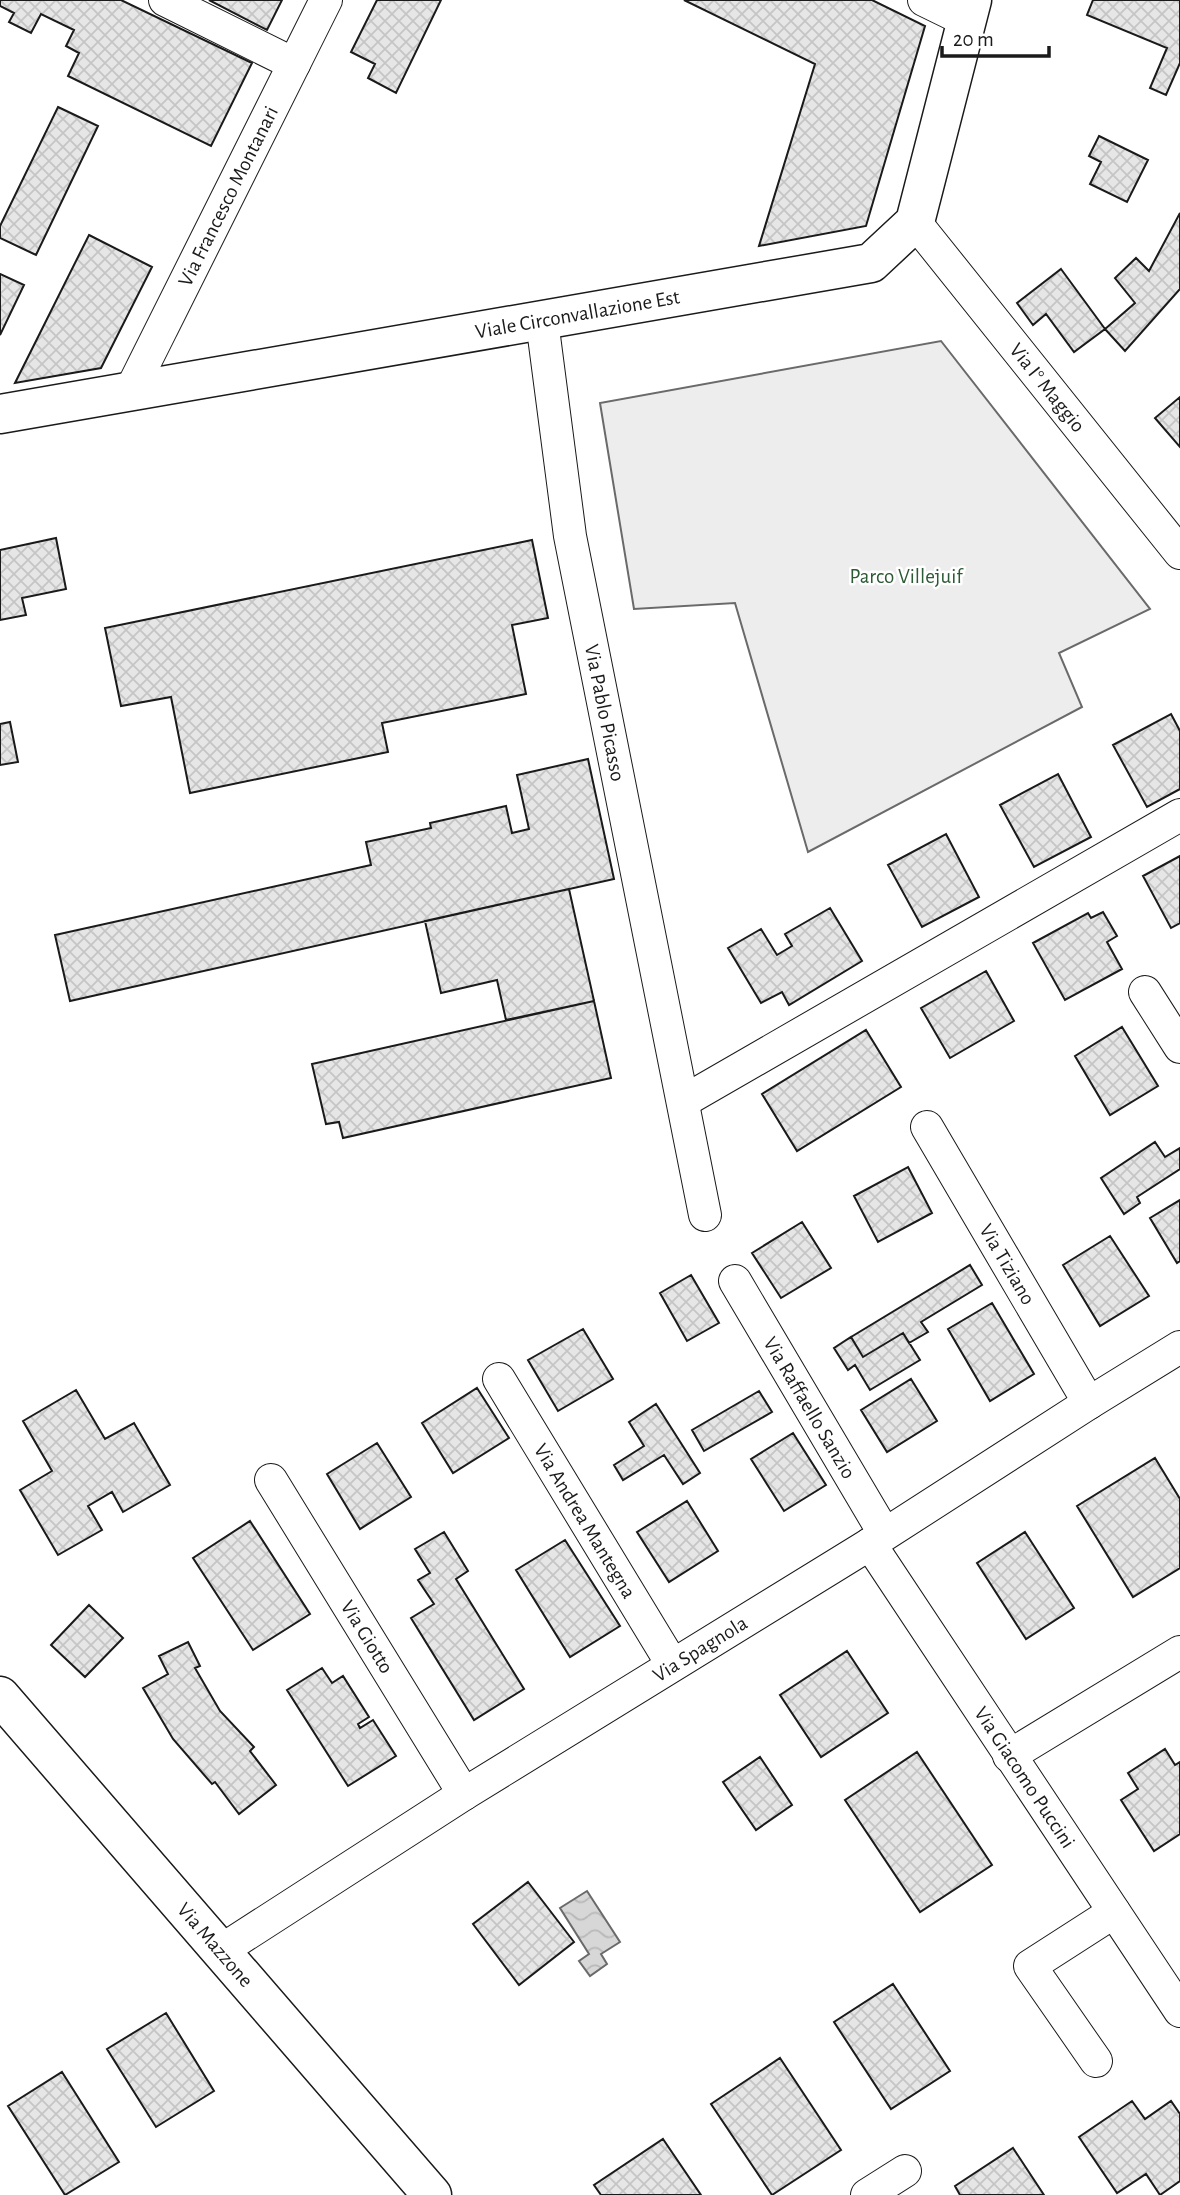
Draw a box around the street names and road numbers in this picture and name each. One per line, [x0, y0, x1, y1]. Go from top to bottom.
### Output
street label: Via Francesco Montanari [174, 103, 282, 290]
street label: Viale Circonvallazione Est [473, 286, 682, 342]
street label: Via I° Maggio [1006, 339, 1089, 436]
street label: Via Pablo Picasso [581, 642, 629, 783]
street label: Via Tiziano [976, 1220, 1039, 1308]
street label: Via Raffaello Sanzio [760, 1333, 860, 1482]
street label: Via Andrea Mantegna [530, 1440, 640, 1602]
street label: Via Giotto [337, 1597, 398, 1677]
street label: Via Spagnola [649, 1612, 751, 1686]
street label: Via Giacomo Puccini [971, 1703, 1079, 1852]
street label: Via Mazzone [173, 1899, 257, 1991]

